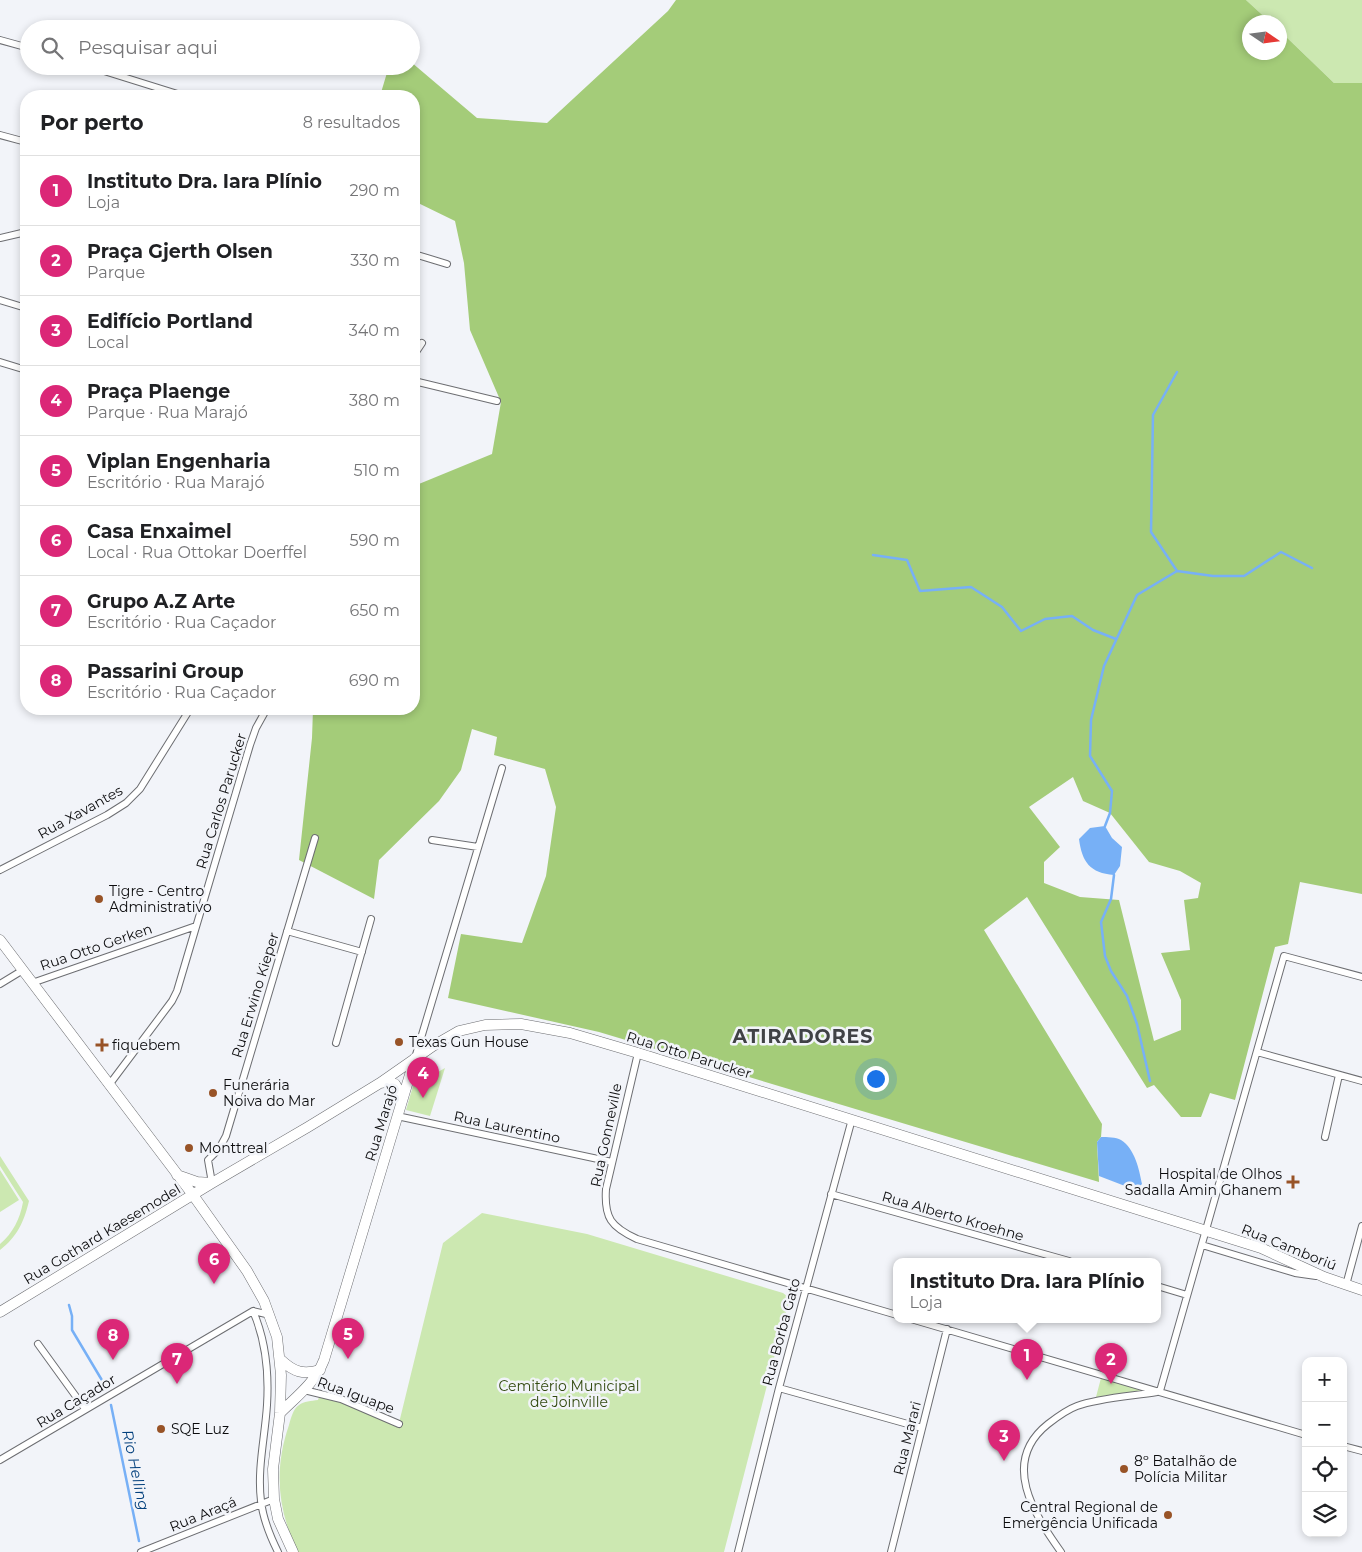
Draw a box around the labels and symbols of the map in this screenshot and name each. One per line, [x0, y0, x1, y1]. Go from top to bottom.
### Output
north arrow [1242, 15, 1287, 60]
street label: Rua Carlos Parucker [192, 731, 250, 871]
street label: Rua Xavantes [34, 781, 126, 843]
place label: Tigre - Centro Administrativo [109, 882, 212, 916]
marker: Tigre - Centro Administrativo [93, 893, 105, 905]
street label: Rua Otto Gerken [38, 919, 154, 975]
street label: Rua Erwino Kieper [227, 930, 283, 1060]
district label: ATIRADORES [732, 1025, 873, 1048]
street label: Rua Otto Parucker [624, 1027, 754, 1083]
place label: Texas Gun House [409, 1033, 529, 1051]
place label: fiquebem [112, 1036, 181, 1054]
marker: Texas Gun House [393, 1036, 405, 1048]
marker: fiquebem [96, 1039, 108, 1051]
pin: 4 [407, 1057, 439, 1098]
your location [863, 1066, 889, 1092]
place label: Funerária Noiva do Mar [223, 1076, 316, 1110]
street label: Rua Gonneville [586, 1081, 626, 1189]
street label: Rua Marajó [361, 1082, 401, 1163]
marker: Funerária Noiva do Mar [207, 1087, 219, 1099]
street label: Rua Laurentino [452, 1107, 562, 1147]
place label: Monttreal [199, 1139, 268, 1157]
marker: Monttreal [183, 1142, 195, 1154]
place label: Hospital de Olhos Sadalla Amin Ghanem [1125, 1165, 1282, 1199]
marker: Hospital de Olhos Sadalla Amin Ghanem [1286, 1175, 1300, 1189]
street label: Rua Gothard Kaesemodel [20, 1180, 184, 1288]
street label: Rua Alberto Kroehne [880, 1187, 1026, 1245]
street label: Rua Camboriú [1239, 1220, 1339, 1274]
pin: 6 [198, 1243, 230, 1284]
street label: Rua Borba Gato [758, 1276, 804, 1388]
pin: 5 [332, 1318, 364, 1359]
pin: 8 [97, 1319, 129, 1360]
pin: 1 [1011, 1339, 1043, 1380]
pin: 7 [161, 1343, 193, 1384]
pin: 2 [1095, 1343, 1127, 1384]
street label: Rua Caçador [33, 1370, 119, 1432]
street label: Rua Iguape [315, 1373, 397, 1417]
park label: Cemitério Municipal de Joinville [498, 1377, 640, 1411]
street label: Rua Marari [889, 1399, 925, 1477]
place label: SQE Luz [171, 1420, 229, 1438]
pin: 3 [988, 1420, 1020, 1461]
marker: SQE Luz [155, 1423, 167, 1435]
water label: Rio Helling [118, 1428, 154, 1512]
place label: 8º Batalhão de Polícia Militar [1134, 1452, 1237, 1486]
marker: 8º Batalhão de Polícia Militar [1118, 1463, 1130, 1475]
street label: Rua Araçá [167, 1492, 239, 1536]
place label: Central Regional de Emergência Unificada [1002, 1498, 1158, 1532]
marker: Central Regional de Emergência Unificada [1162, 1509, 1174, 1521]

